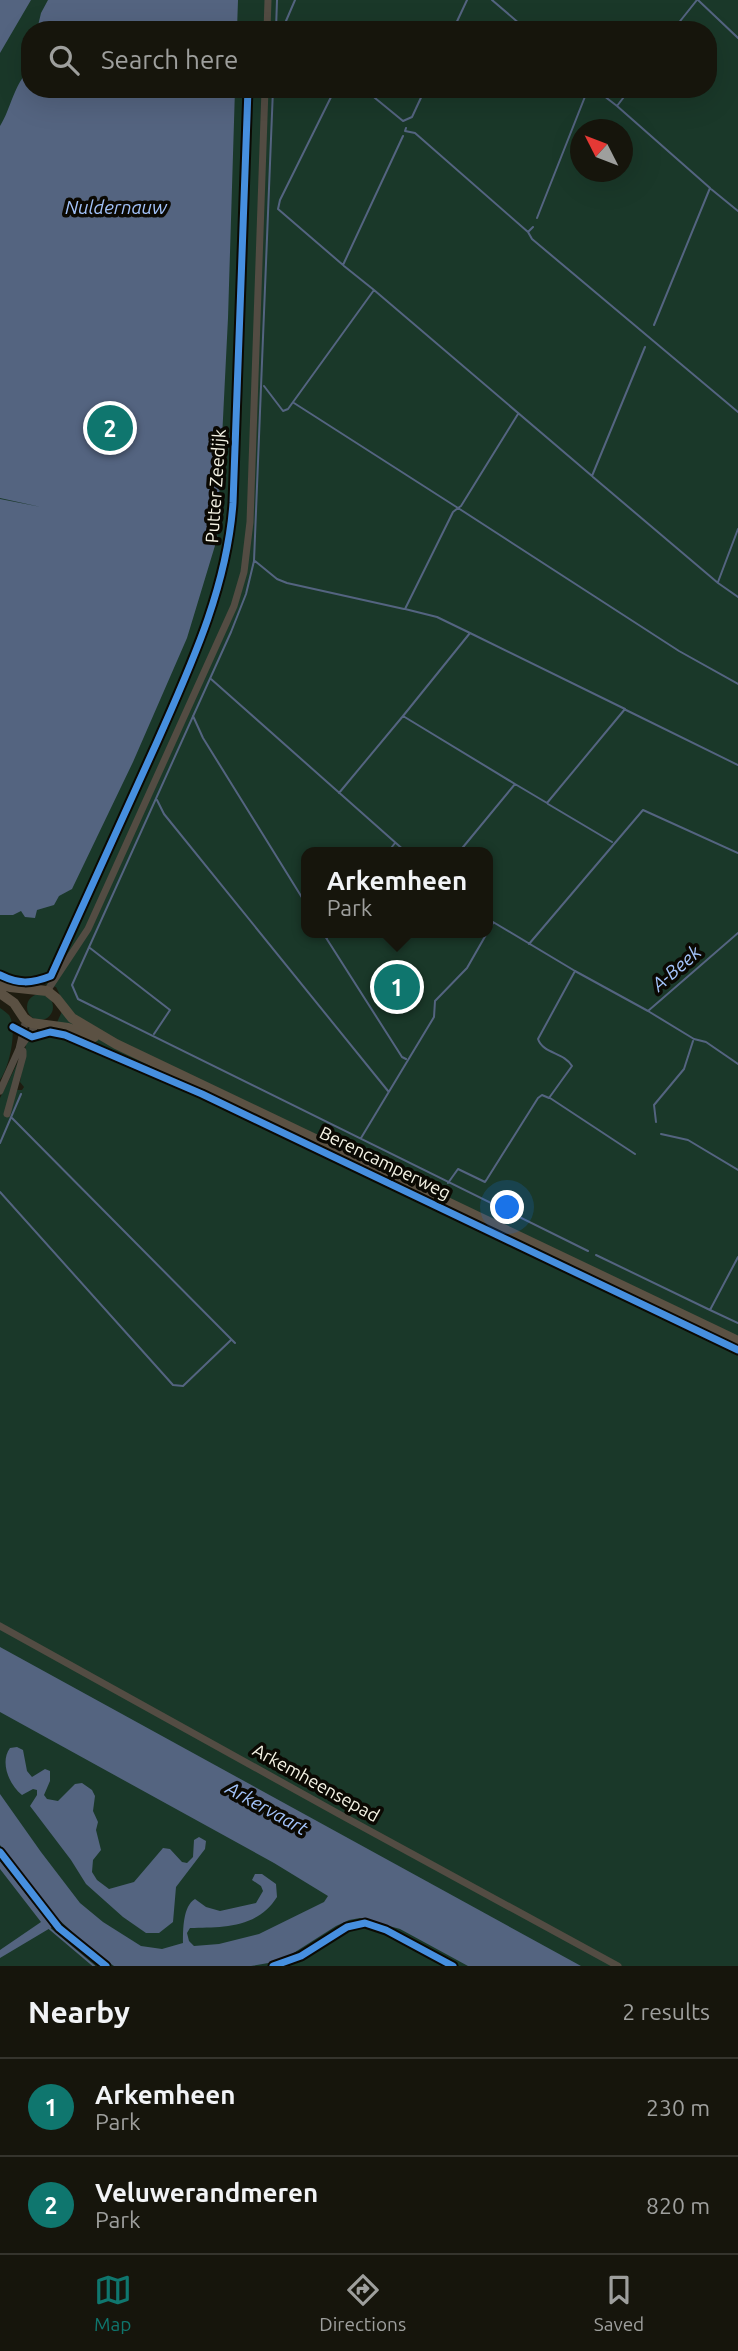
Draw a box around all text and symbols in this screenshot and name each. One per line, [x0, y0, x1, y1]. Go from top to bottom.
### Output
search box [21, 21, 717, 98]
icon: search [45, 41, 83, 79]
text: Search here [101, 45, 238, 74]
north arrow [570, 119, 633, 182]
water label: Nuldernauw [65, 196, 168, 218]
pin: 2 [87, 402, 133, 454]
street label: Putter Zeedijk [201, 428, 229, 544]
popup [301, 847, 493, 938]
text: Arkemheen [327, 866, 467, 895]
text: Park [327, 895, 372, 920]
water label: A-Beek [646, 940, 705, 996]
pin: 1 [374, 961, 420, 1013]
street label: Berencamperweg [317, 1122, 454, 1203]
your location [490, 1190, 524, 1224]
street label: Arkemheensepad [250, 1739, 383, 1825]
water label: Arkervaart [221, 1776, 312, 1840]
text: Nearby [28, 1995, 130, 2029]
text: 2 results [622, 1999, 710, 2024]
text: Arkemheen [95, 2080, 236, 2109]
text: 1 [45, 2095, 57, 2120]
text: 230 m [646, 2095, 710, 2120]
text: Park [95, 2109, 141, 2134]
text: Veluwerandmeren [95, 2178, 318, 2207]
text: 2 [45, 2193, 57, 2218]
text: 820 m [646, 2193, 710, 2218]
text: Park [95, 2207, 141, 2232]
tab: Map [94, 2271, 132, 2335]
tab: Directions [319, 2271, 406, 2335]
tab: Saved [594, 2271, 644, 2335]

